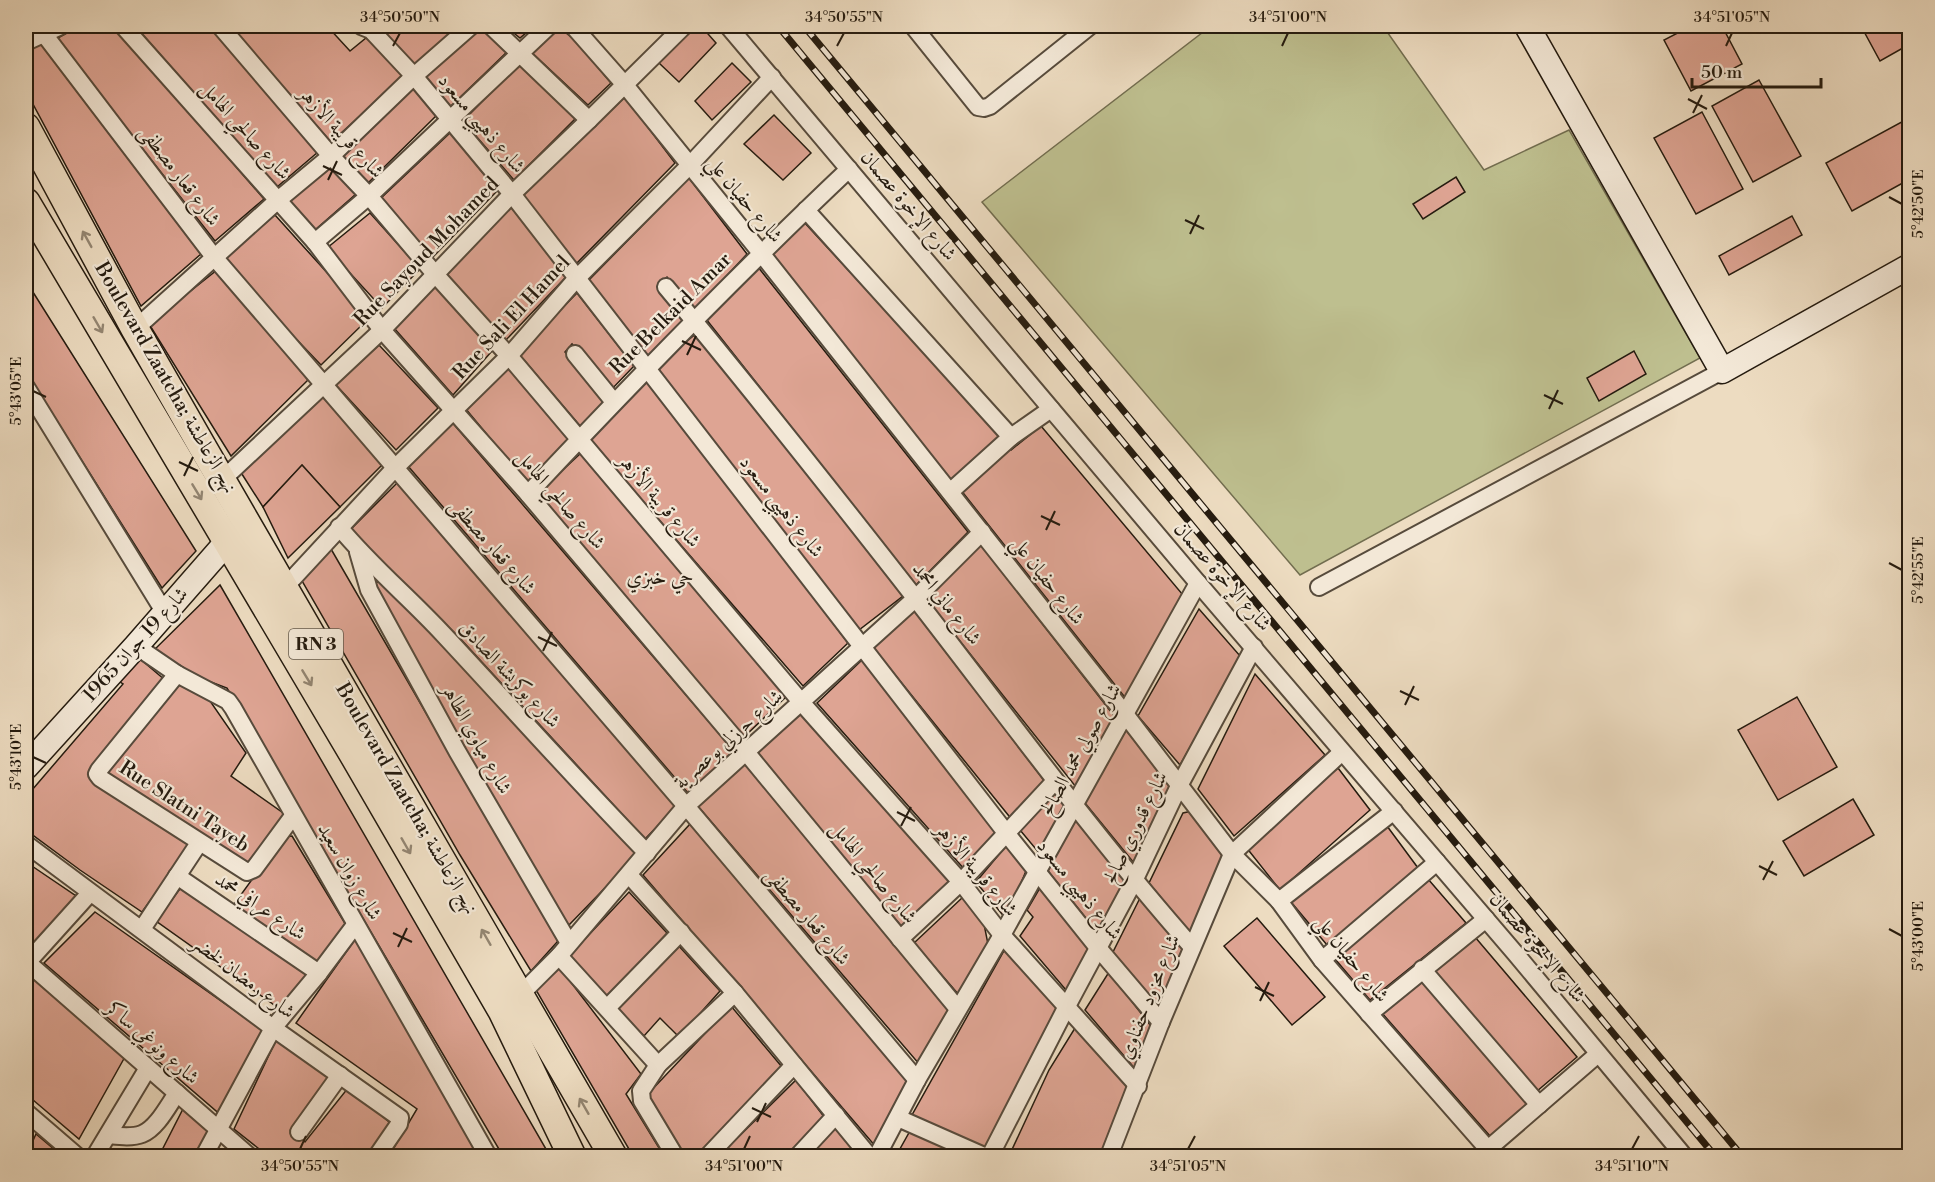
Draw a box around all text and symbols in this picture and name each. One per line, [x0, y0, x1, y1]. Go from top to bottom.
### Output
text: 34°50'50"N [360, 8, 440, 27]
text: 34°50'55"N [805, 8, 883, 27]
text: 34°51'00"N [1249, 8, 1327, 27]
text: 34°51'05"N [1694, 8, 1770, 27]
scale bar [1692, 51, 1821, 89]
text: 50 m [1701, 61, 1743, 84]
street label: شارع ذهيبي مسعود [428, 69, 530, 182]
street label: شارع صالحي الهامل [190, 76, 296, 189]
street label: شارع قريبة الأزهر [289, 78, 392, 187]
street label: شارع قعار مصطفى [130, 121, 225, 234]
street label: شارع الإخوة عصمان [851, 146, 962, 269]
street label: شارع حفيان علي [696, 152, 788, 252]
text: 5°42'50"E [1909, 169, 1928, 239]
street label: Rue Sayoud Mohamed [349, 172, 505, 332]
one-way arrow [81, 231, 92, 249]
street label: Rue Belkaid Amar [605, 247, 738, 380]
street label: Rue Sali El Hamel [448, 250, 576, 385]
street label: Boulevard Zaatcha; نهج الزعاطشة [84, 257, 242, 500]
one-way arrow [93, 315, 104, 333]
text: 5°43'05"E [7, 357, 26, 425]
street label: شارع صالحي الهامل [506, 445, 610, 559]
street label: شارع قريبة الأزهر [608, 445, 709, 556]
street label: شارع ذهيبي مسعود [729, 451, 829, 566]
one-way arrow [191, 483, 203, 500]
street label: شارع قعار مصطفى [440, 494, 541, 603]
street label: شارع الإخوة عصمان [1165, 517, 1276, 639]
street label: شارع حفيان علي [1000, 532, 1089, 634]
text: 5°42'55"E [1909, 536, 1928, 604]
street label: شارع ماني امحمد [903, 558, 986, 653]
district label: حي خبزي [626, 565, 694, 594]
street label: شارع 19 جوان 1965 [78, 582, 197, 710]
street label: شارع بوكريشة الصادق [450, 616, 565, 737]
road number: RN 3 [289, 629, 343, 659]
one-way arrow [302, 669, 314, 686]
street label: شارع مياوي الطاهر [431, 677, 517, 801]
street label: Boulevard Zaatcha; نهج الزعاطشة [325, 678, 483, 921]
street label: شارع صولي محمد الصالح [1034, 680, 1131, 822]
street label: شارع حرزلي بوعصرية [669, 684, 791, 798]
text: 5°43'10"E [7, 724, 26, 790]
street label: Rue Slatni Tayeb [114, 756, 254, 858]
street label: شارع قدوري صالح [1098, 768, 1178, 890]
street label: شارع قريبة الأزهر [925, 814, 1026, 925]
street label: شارع صالحي الهامل [820, 817, 922, 932]
street label: شارع زوان سعيد [308, 819, 387, 927]
street label: شارع ذهيبي مسعود [1027, 834, 1127, 949]
one-way arrow [401, 837, 413, 854]
street label: شارع قعار مصطفى [756, 863, 855, 974]
street label: شارع عرافي محمد [207, 867, 310, 950]
street label: شارع الإخوة عصمان [1480, 888, 1591, 1011]
text: 5°43'00"E [1909, 901, 1928, 971]
street label: شارع حفيان علي [1303, 910, 1394, 1012]
one-way arrow [480, 929, 492, 946]
street label: شارع رمضان لخضر [182, 930, 300, 1028]
street label: شارع محزود حفناوي [1114, 931, 1190, 1065]
street label: شارع ونوغي ساكر [96, 994, 204, 1093]
one-way arrow [578, 1098, 590, 1115]
text: 34°50'55"N [261, 1157, 339, 1176]
text: 34°51'00"N [705, 1157, 783, 1176]
text: 34°51'05"N [1150, 1157, 1226, 1176]
text: 34°51'10"N [1595, 1157, 1669, 1176]

